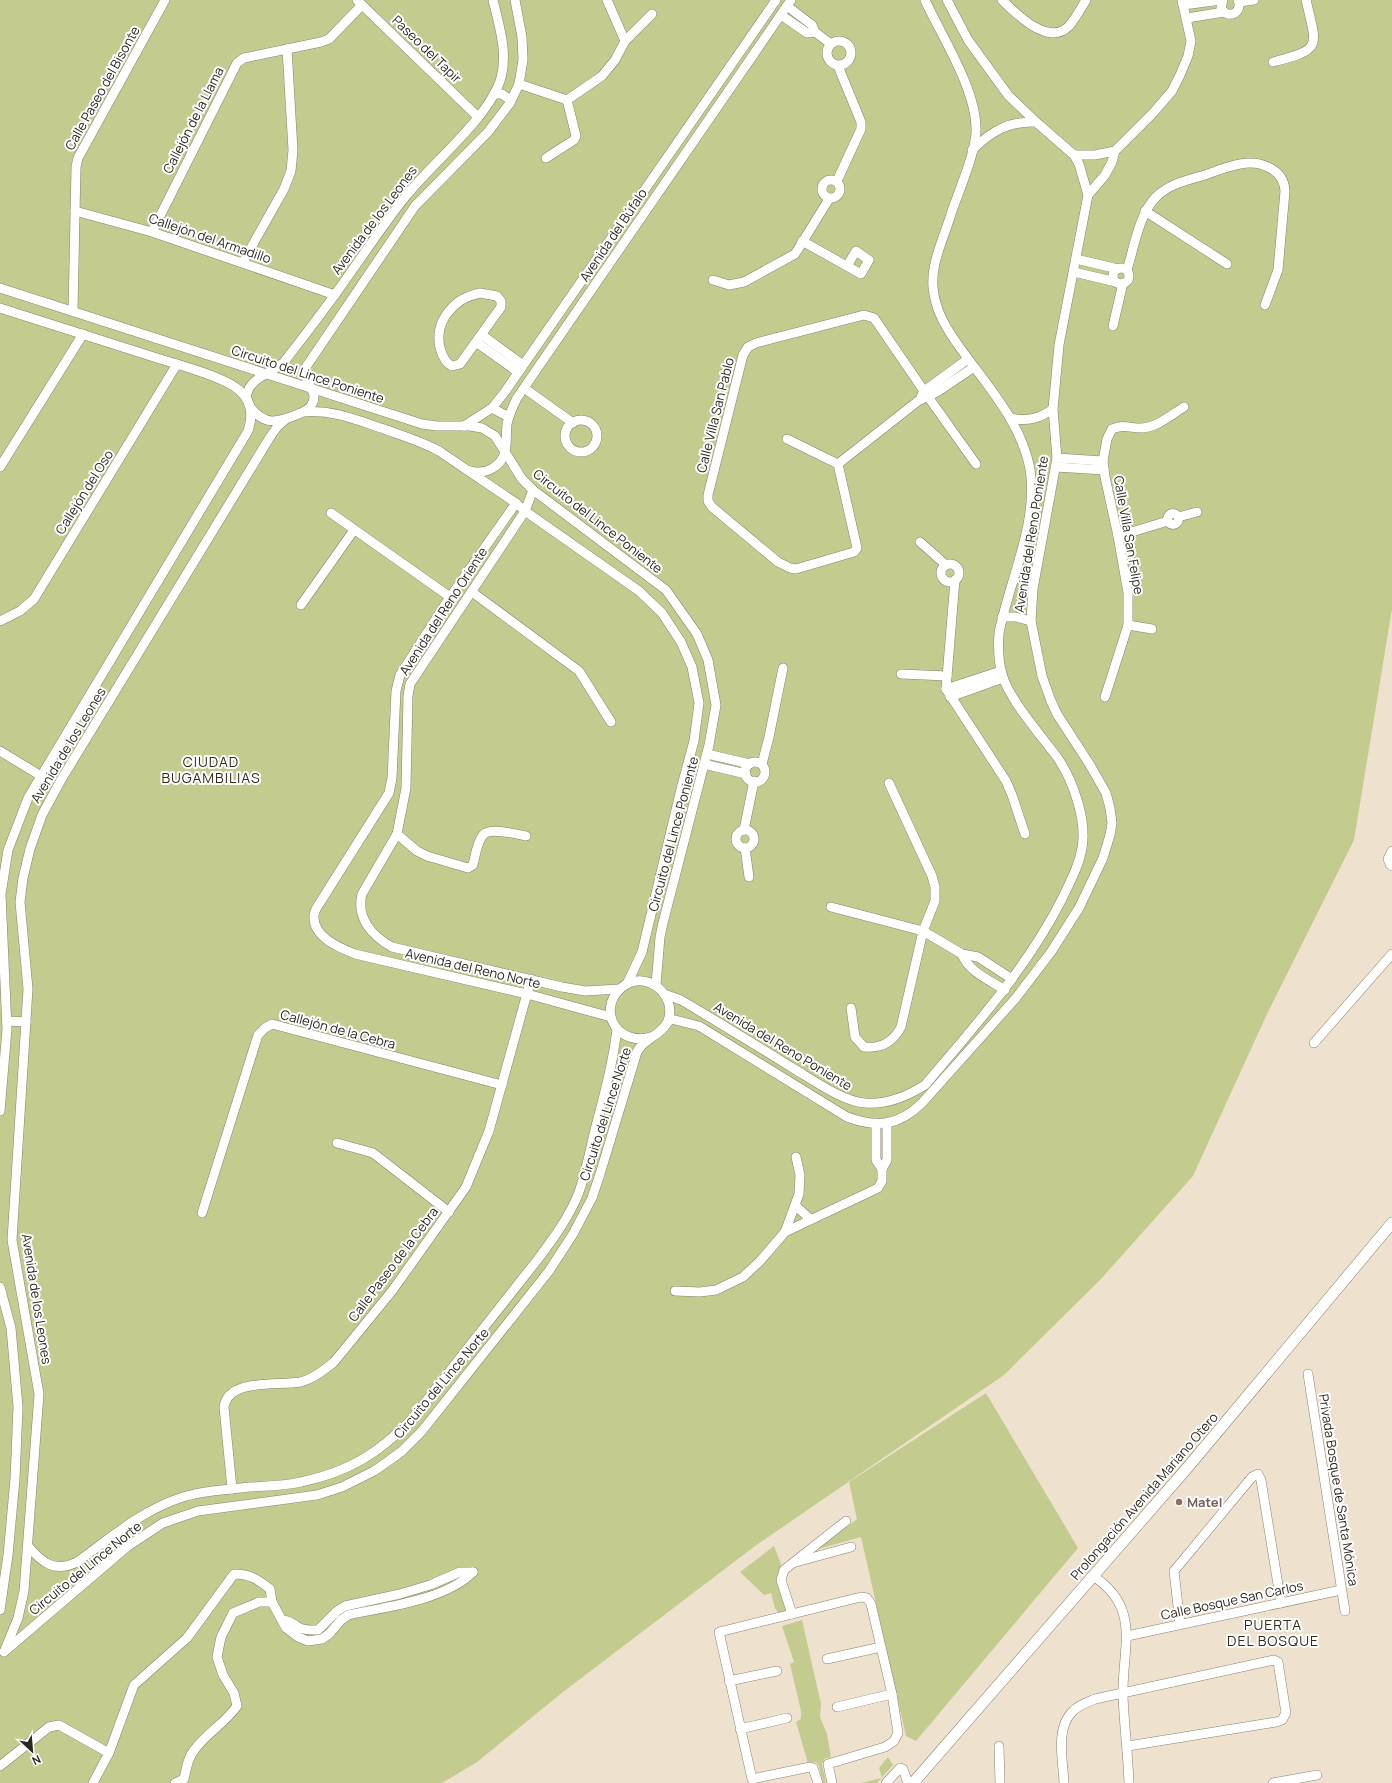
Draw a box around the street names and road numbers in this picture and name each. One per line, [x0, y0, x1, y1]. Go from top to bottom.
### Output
street label: Paseo del Tapir [388, 11, 466, 87]
street label: Calle Paseo del Bisonte [60, 23, 144, 153]
street label: Callejón de la Llama [158, 64, 228, 176]
street label: Avenida de los Leones [327, 162, 421, 278]
street label: Avenida del Búfalo [575, 185, 651, 285]
street label: Callejón del Armadillo [147, 209, 274, 267]
street label: Circuito del Lince Poniente [229, 341, 387, 407]
street label: Calle Villa San Pablo [692, 355, 738, 474]
street label: Callejón del Oso [51, 446, 117, 538]
street label: Avenida del Reno Poniente [1010, 454, 1052, 614]
street label: Circuito del Lince Poniente [530, 465, 667, 577]
street label: Calle Villa San Felipe [1110, 474, 1148, 596]
street label: Avenida del Reno Oriente [395, 543, 491, 678]
street label: Avenida de los Leones [26, 684, 110, 806]
street label: Circuito del Lince Poniente [644, 754, 702, 913]
street label: Avenida del Reno Norte [404, 944, 543, 992]
street label: Avenida del Reno Poniente [711, 998, 856, 1095]
street label: Callejón de la Cebra [278, 1005, 398, 1053]
street label: Circuito del Lince Norte [575, 1045, 635, 1183]
street label: Calle Paseo de la Cebra [344, 1203, 442, 1325]
street label: Avenida de los Leones [18, 1233, 56, 1366]
street label: Circuito del Lince Norte [389, 1324, 493, 1442]
street label: Privada Bosque de Santa Mónica [1315, 1393, 1363, 1587]
street label: Prolongación Avenida Mariano Otero [1066, 1408, 1222, 1584]
street label: Circuito del Lince Norte [25, 1517, 145, 1619]
street label: Calle Bosque San Carlos [1159, 1576, 1305, 1624]

